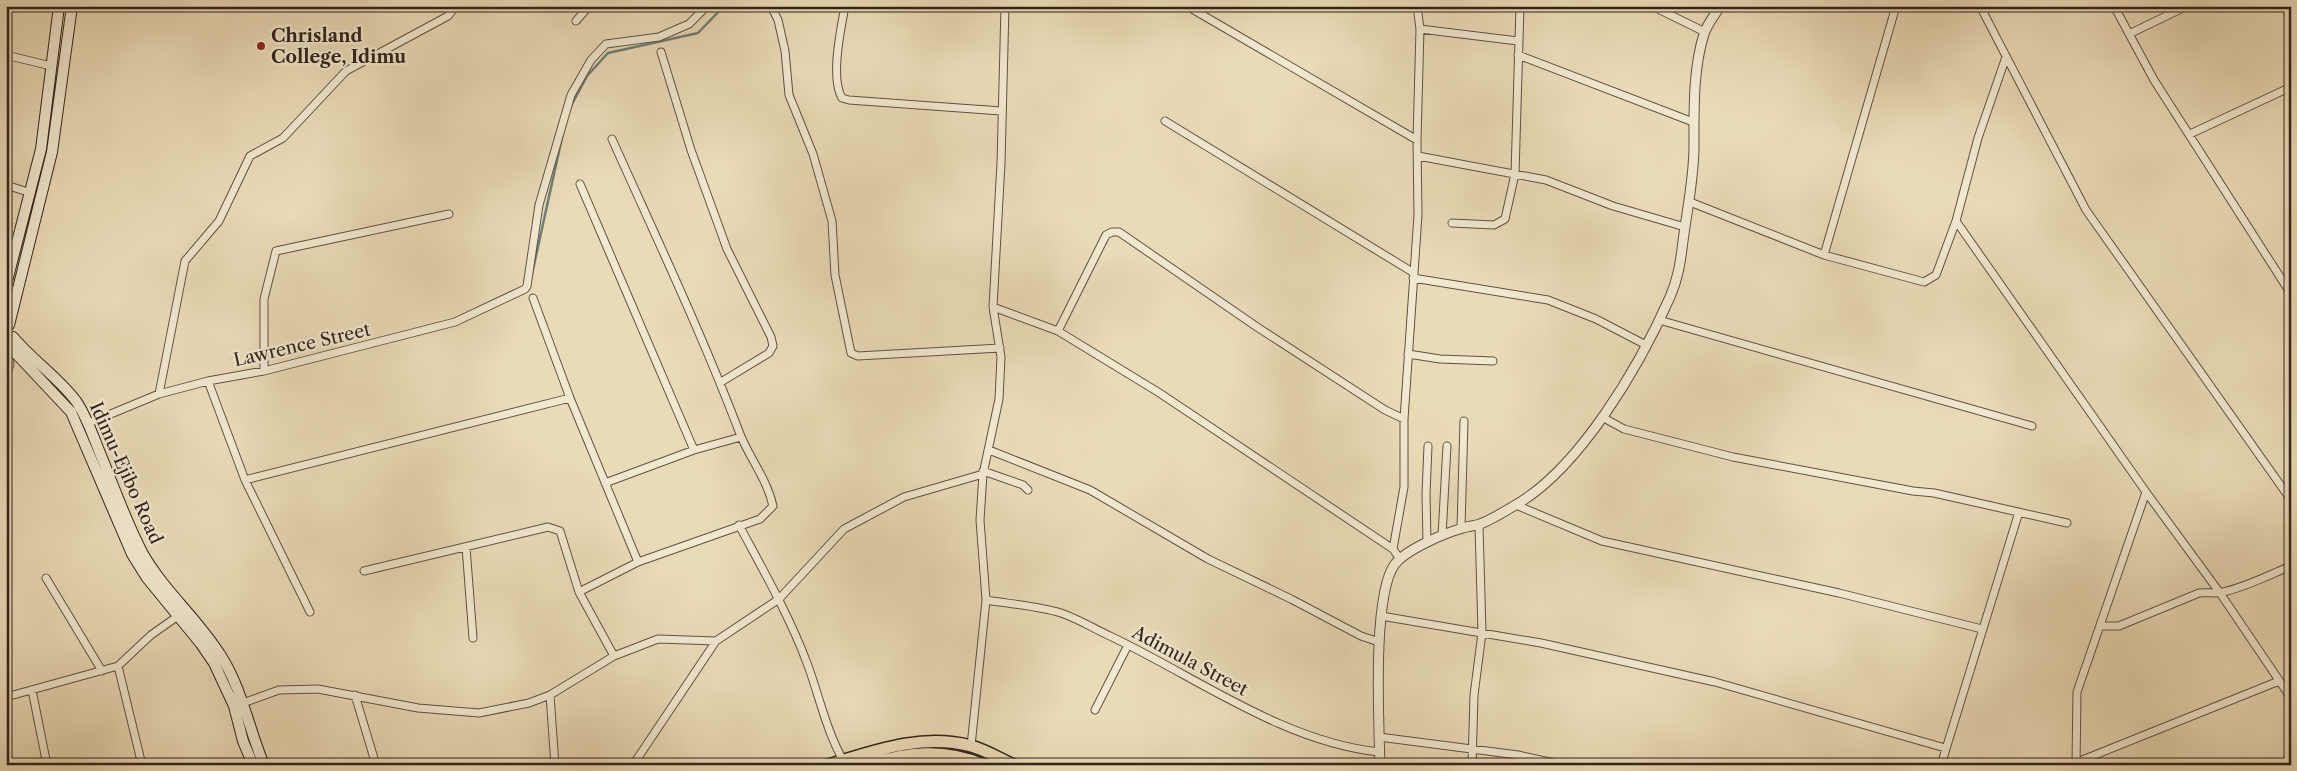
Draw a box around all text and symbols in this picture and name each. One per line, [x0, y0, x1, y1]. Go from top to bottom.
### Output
place label: Chrisland College, Idimu [271, 25, 406, 68]
marker: Chrisland College, Idimu [255, 40, 267, 52]
street label: Lawrence Street [231, 318, 373, 371]
street label: Idimu-Ejibo Road [85, 399, 167, 547]
street label: Adimula Street [1128, 621, 1252, 701]

